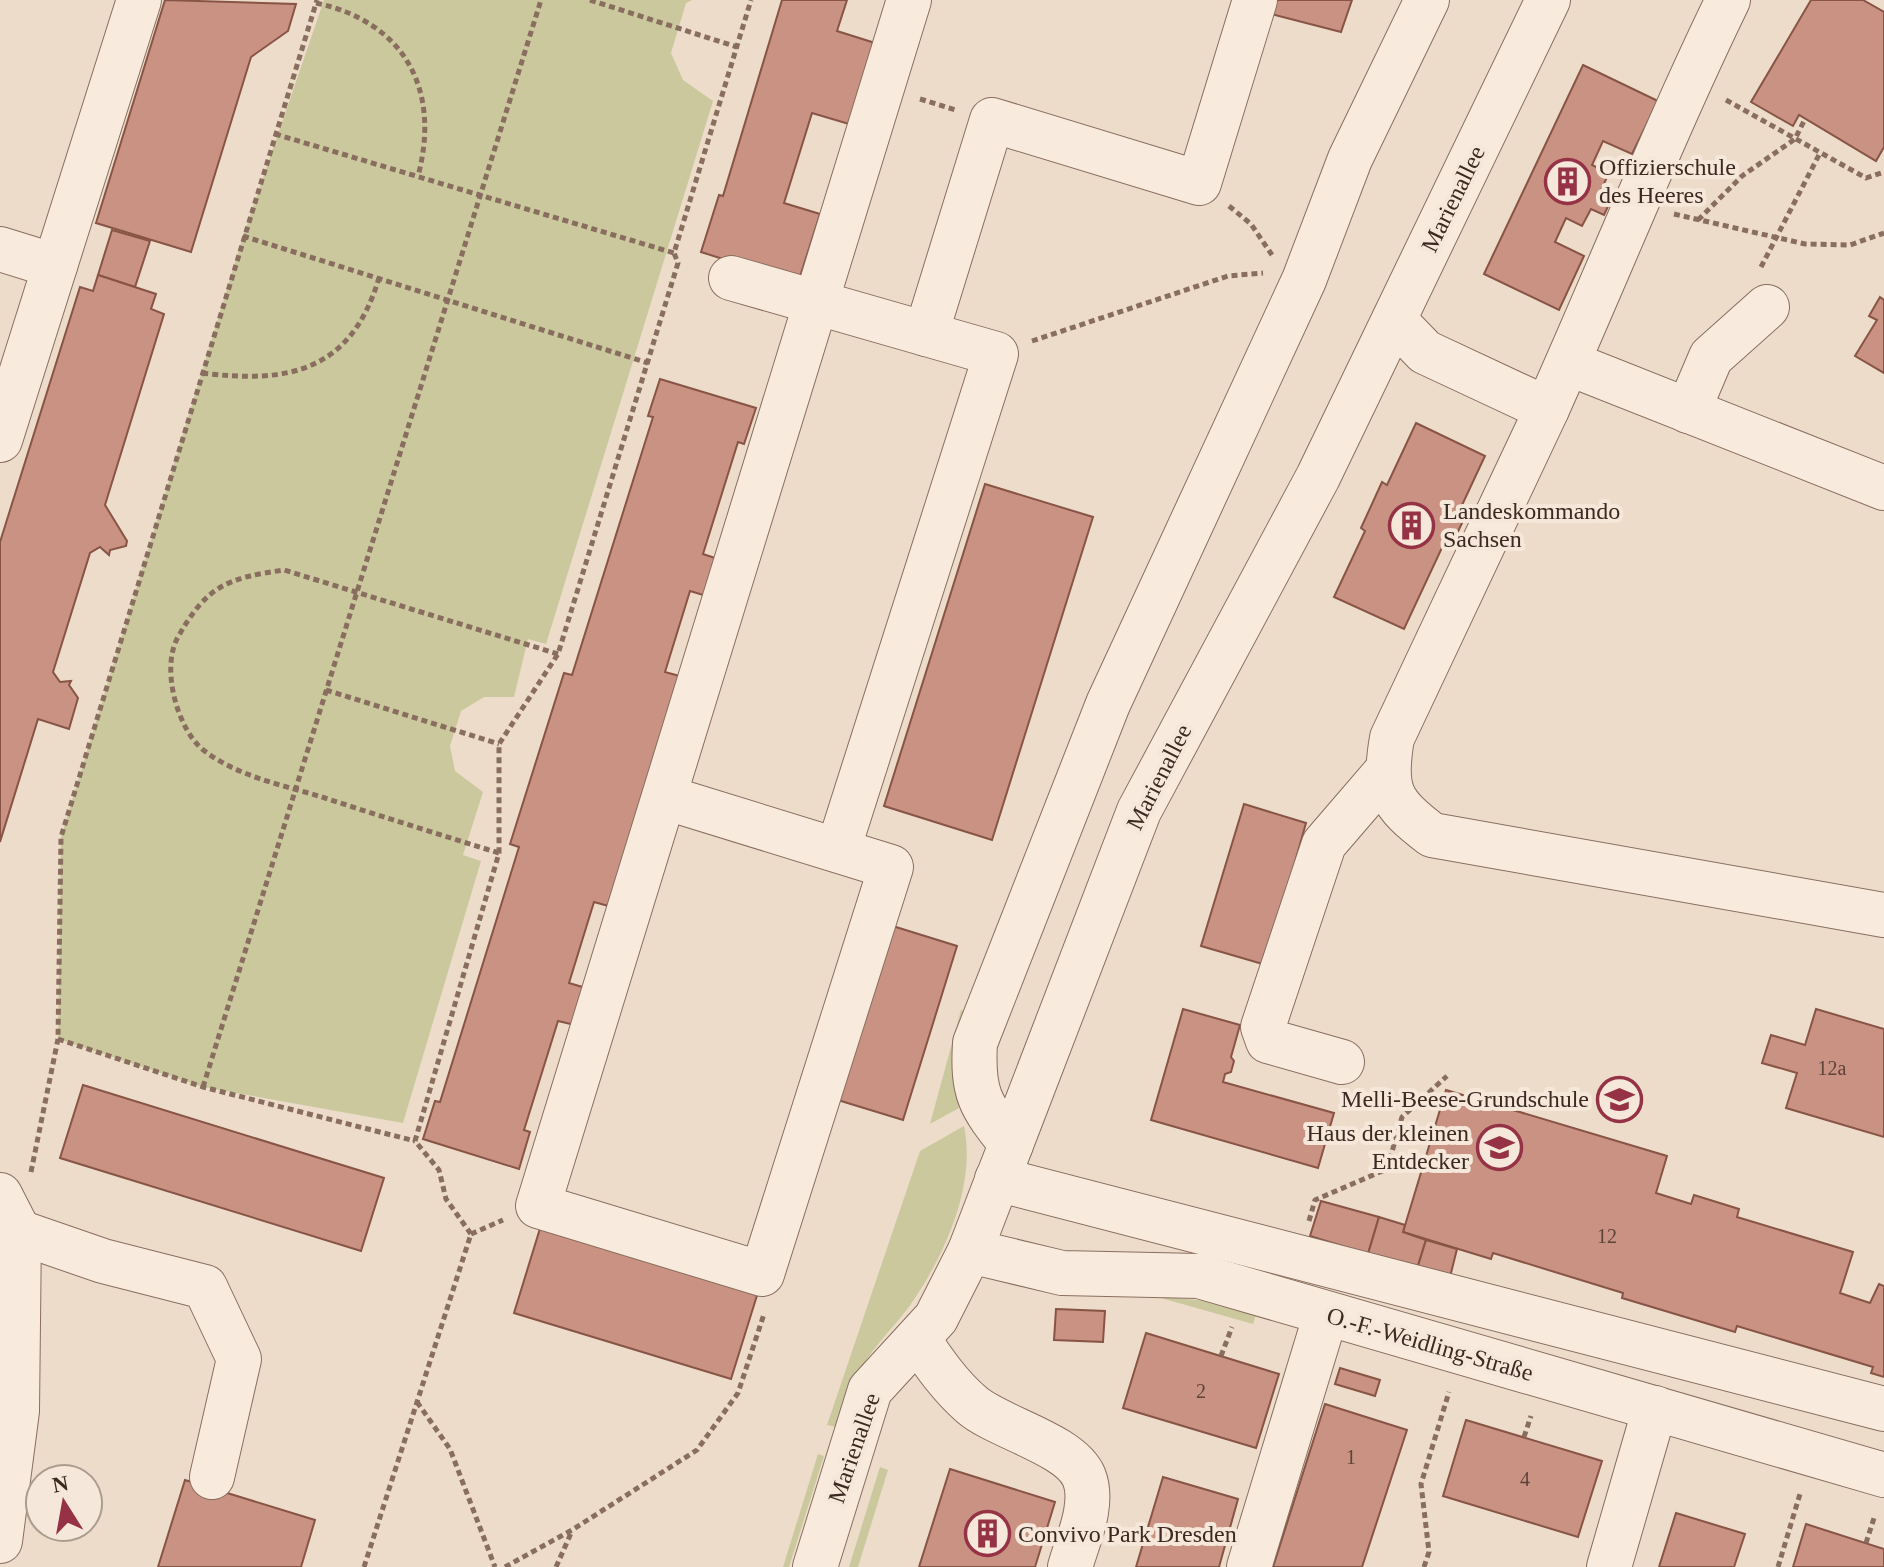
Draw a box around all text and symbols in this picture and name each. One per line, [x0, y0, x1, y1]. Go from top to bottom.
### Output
street label: Marienallee [1416, 142, 1490, 256]
place label: Offizierschule des Heeres [1599, 154, 1736, 208]
building icon: Offizierschule des Heeres [1544, 157, 1592, 205]
place label: Landeskommando Sachsen [1443, 498, 1620, 552]
building icon: Landeskommando Sachsen [1388, 501, 1436, 549]
street label: Marienallee [1121, 720, 1197, 834]
house number: 12a [1818, 1057, 1847, 1079]
school or university icon: Melli-Beese-Grundschule [1596, 1075, 1644, 1123]
place label: Melli-Beese-Grundschule [1341, 1086, 1589, 1112]
place label: Haus der kleinen Entdecker [1306, 1120, 1469, 1174]
school or university icon: Haus der kleinen Entdecker [1476, 1123, 1524, 1171]
house number: 12 [1597, 1225, 1617, 1247]
street label: O.-F.-Weidling-Straße [1324, 1302, 1536, 1386]
house number: 2 [1196, 1380, 1206, 1402]
street label: Marienallee [823, 1390, 885, 1506]
house number: 1 [1346, 1446, 1356, 1468]
north arrow [24, 1463, 104, 1543]
house number: 4 [1520, 1468, 1530, 1490]
text: N [50, 1470, 71, 1498]
building icon: Convivo Park Dresden [963, 1510, 1011, 1558]
place label: Convivo Park Dresden [1018, 1521, 1237, 1547]

